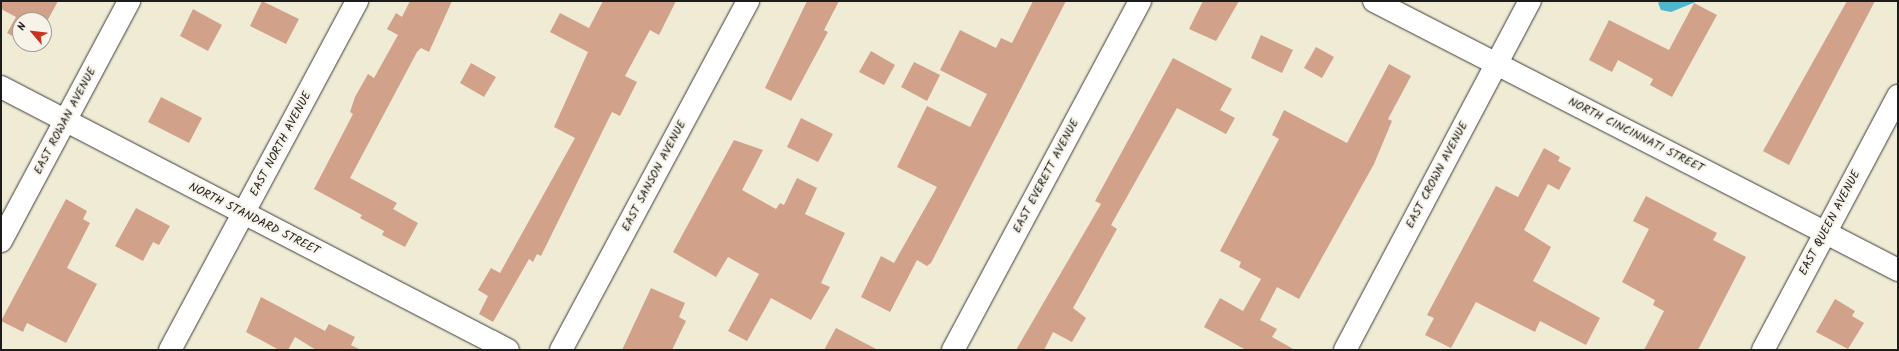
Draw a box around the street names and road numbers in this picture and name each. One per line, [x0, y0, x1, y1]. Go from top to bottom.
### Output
street label: EAST ROWAN AVENUE [31, 65, 99, 177]
street label: EAST NORTH AVENUE [247, 89, 315, 199]
street label: NORTH CINCINNATI STREET [1566, 94, 1706, 176]
street label: EAST EVERETT AVENUE [1010, 117, 1082, 235]
street label: EAST SANSON AVENUE [619, 118, 689, 234]
street label: EAST CROWN AVENUE [1403, 119, 1471, 231]
street label: EAST QUEEN AVENUE [1796, 168, 1864, 278]
street label: NORTH STANDARD STREET [186, 180, 322, 258]

